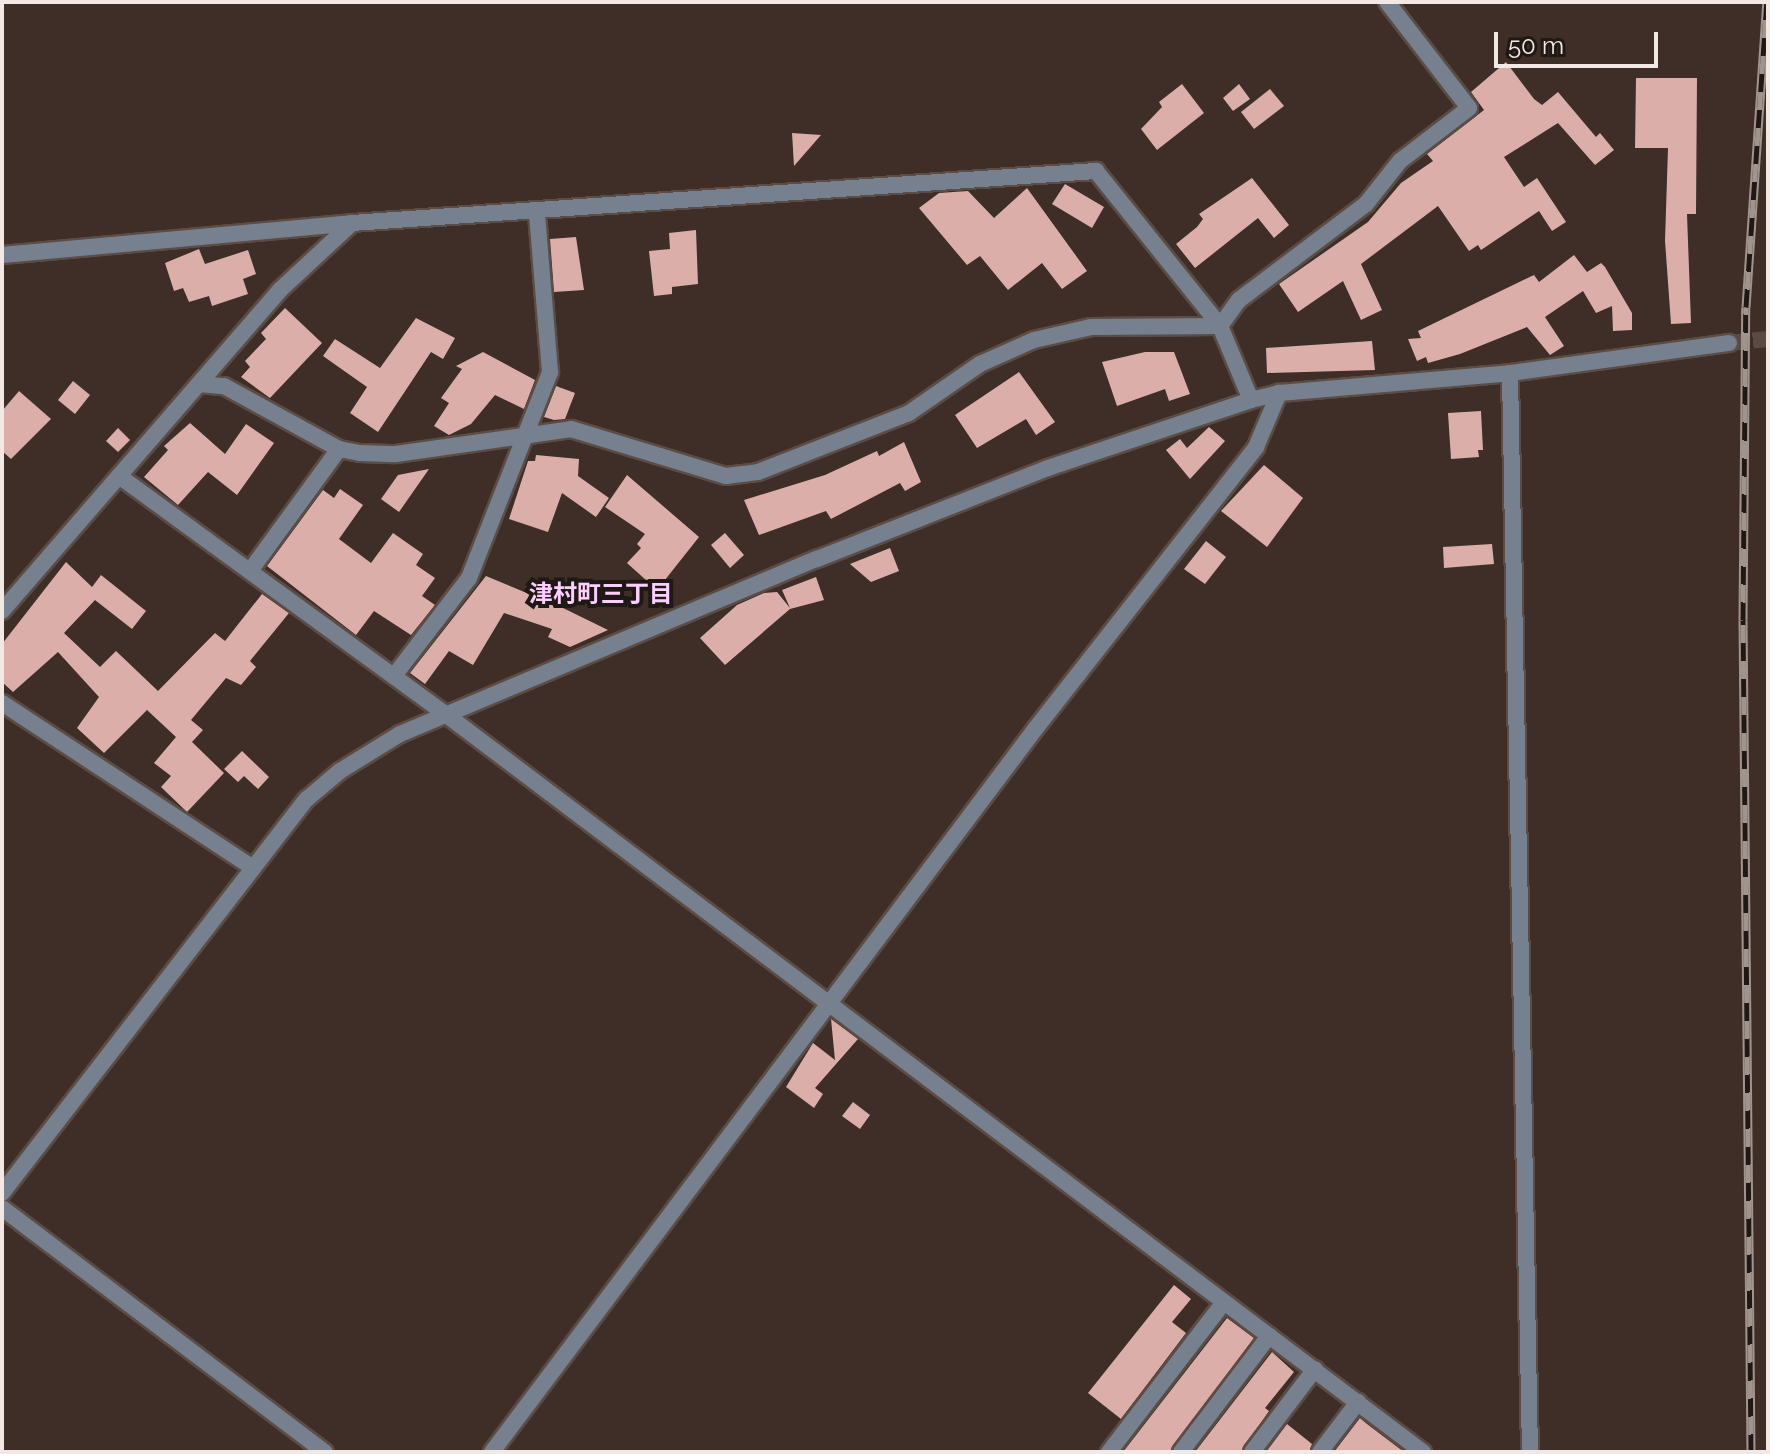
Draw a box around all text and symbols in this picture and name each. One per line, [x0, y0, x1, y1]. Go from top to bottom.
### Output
scale bar [1498, 16, 1662, 66]
text: 50 m [1508, 31, 1564, 60]
district label: 津村町三丁目 [529, 580, 673, 608]

